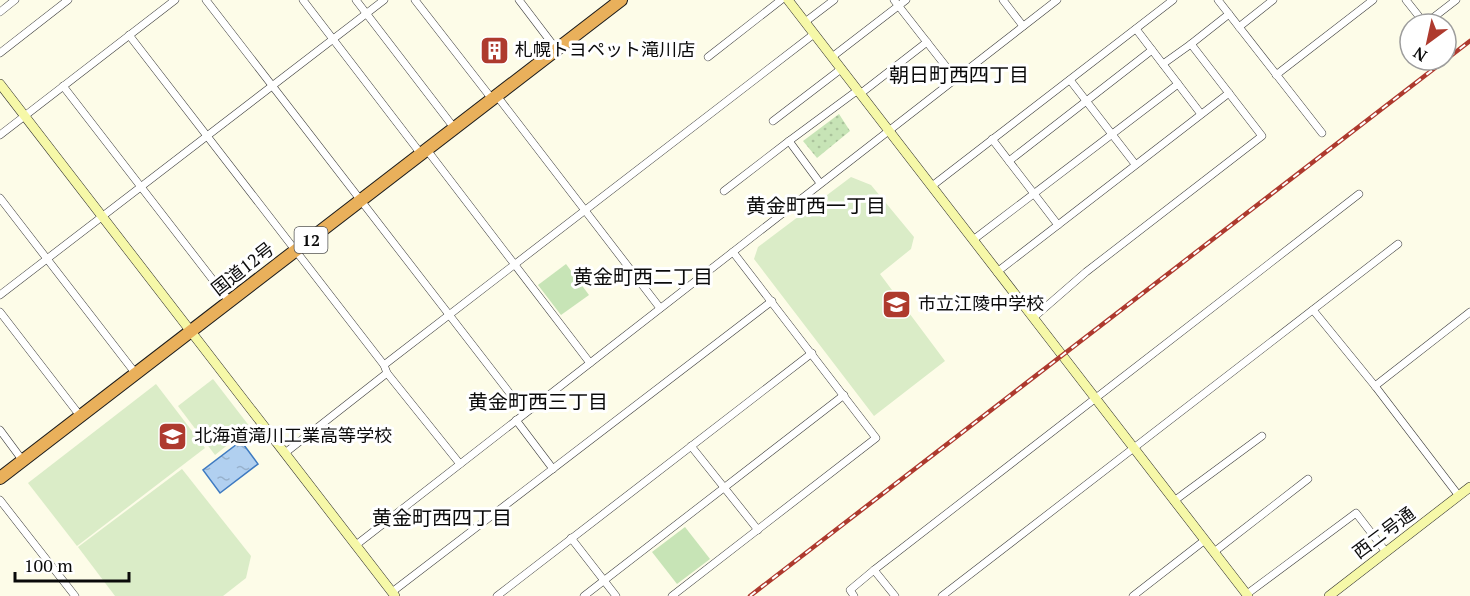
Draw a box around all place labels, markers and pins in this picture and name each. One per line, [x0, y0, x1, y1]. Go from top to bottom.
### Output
building icon: 札幌トヨペット滝川店 [478, 34, 510, 66]
place label: 札幌トヨペット滝川店 [515, 37, 695, 61]
school or university icon: 市立江陵中学校 [881, 288, 913, 320]
place label: 市立江陵中学校 [918, 291, 1044, 315]
school or university icon: 北海道滝川工業高等学校 [157, 420, 189, 452]
place label: 北海道滝川工業高等学校 [194, 423, 392, 447]

